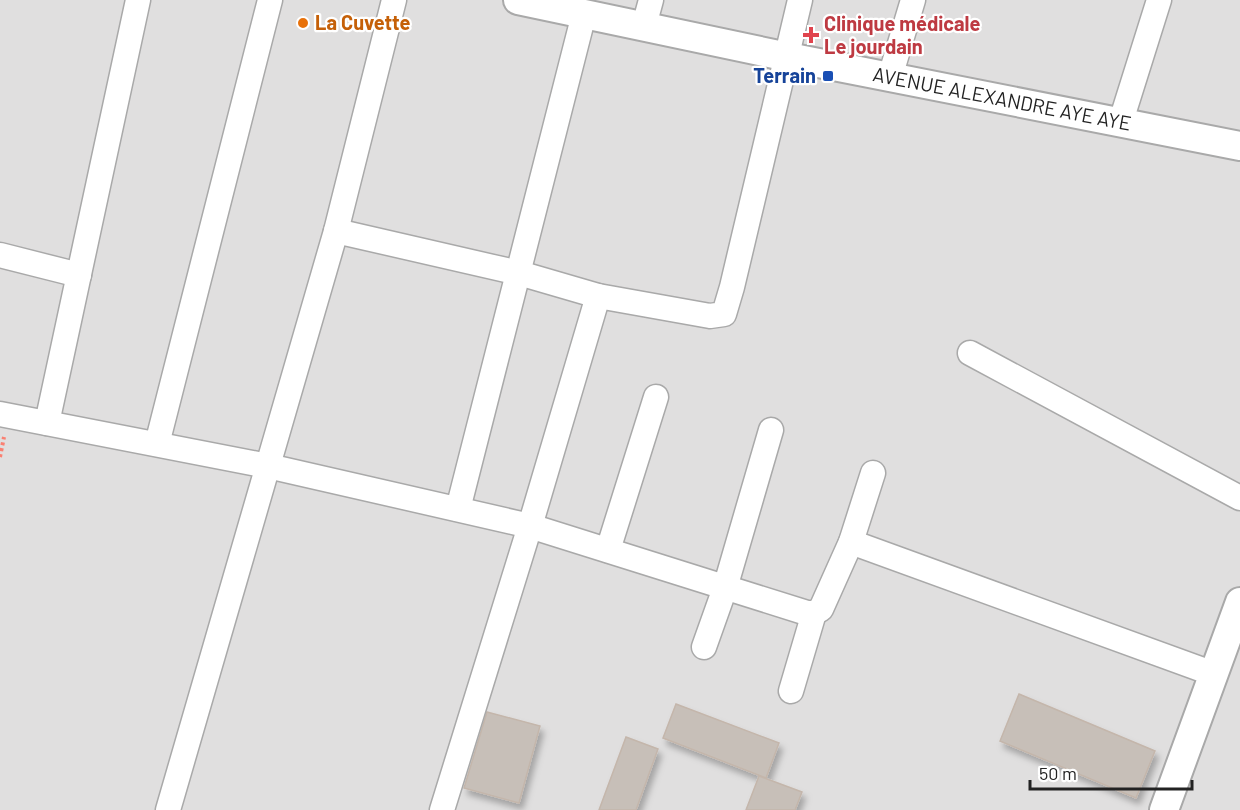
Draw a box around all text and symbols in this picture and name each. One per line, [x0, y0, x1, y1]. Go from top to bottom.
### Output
place label: La Cuvette [315, 10, 411, 34]
place label: Clinique médicale Le jourdain [824, 11, 980, 58]
marker: La Cuvette [296, 16, 310, 30]
marker: Clinique médicale Le jourdain [802, 26, 820, 44]
street label: AVENUE ALEXANDRE AYE AYE [871, 61, 1133, 135]
place label: Terrain [753, 63, 816, 87]
marker: Terrain [821, 69, 835, 83]
scale bar [1030, 753, 1192, 791]
text: 50 m [1039, 762, 1077, 784]

